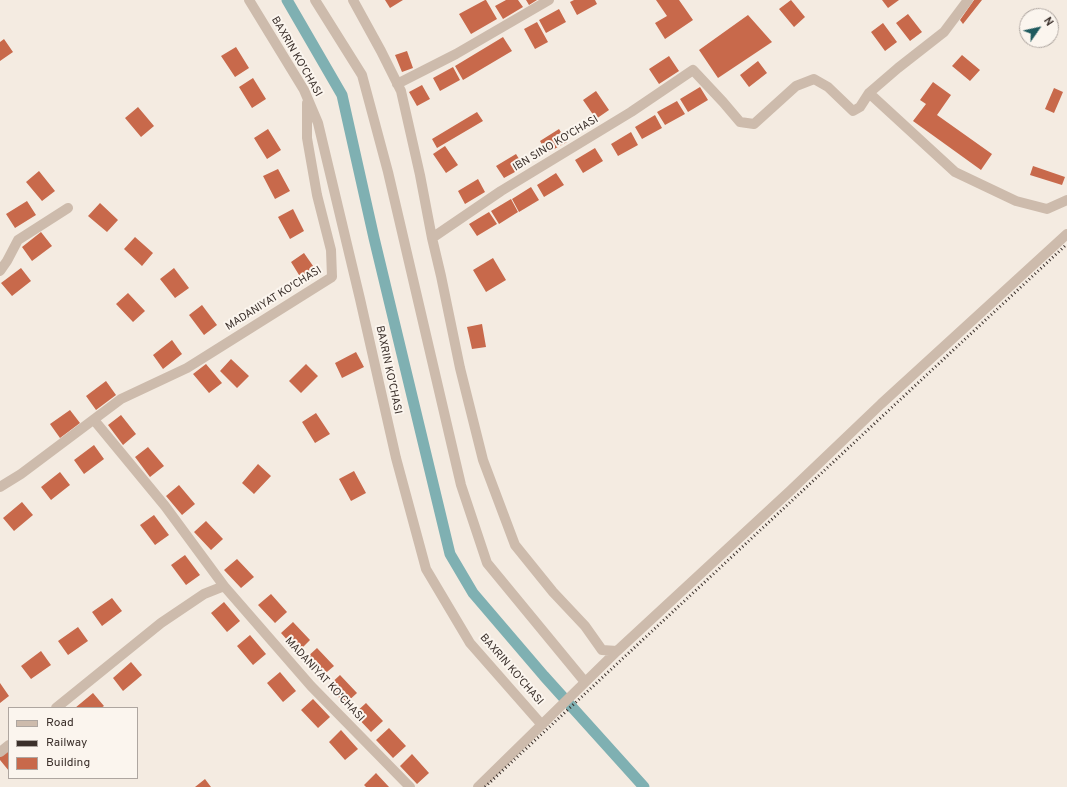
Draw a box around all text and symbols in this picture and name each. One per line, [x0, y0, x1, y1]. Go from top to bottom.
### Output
north arrow [1019, 8, 1059, 48]
street label: BAXRIN KO'CHASI [268, 15, 324, 99]
text: N [1040, 15, 1056, 29]
street label: IBN SINO KO'CHASI [511, 113, 601, 175]
street label: MADANIYAT KO'CHASI [224, 264, 324, 334]
street label: BAXRIN KO'CHASI [372, 325, 404, 415]
street label: BAXRIN KO'CHASI [476, 632, 546, 708]
street label: MADANIYAT KO'CHASI [281, 635, 367, 725]
legend [8, 707, 138, 779]
text: Road [46, 715, 74, 731]
text: Railway [46, 735, 87, 751]
text: Building [46, 755, 90, 771]

